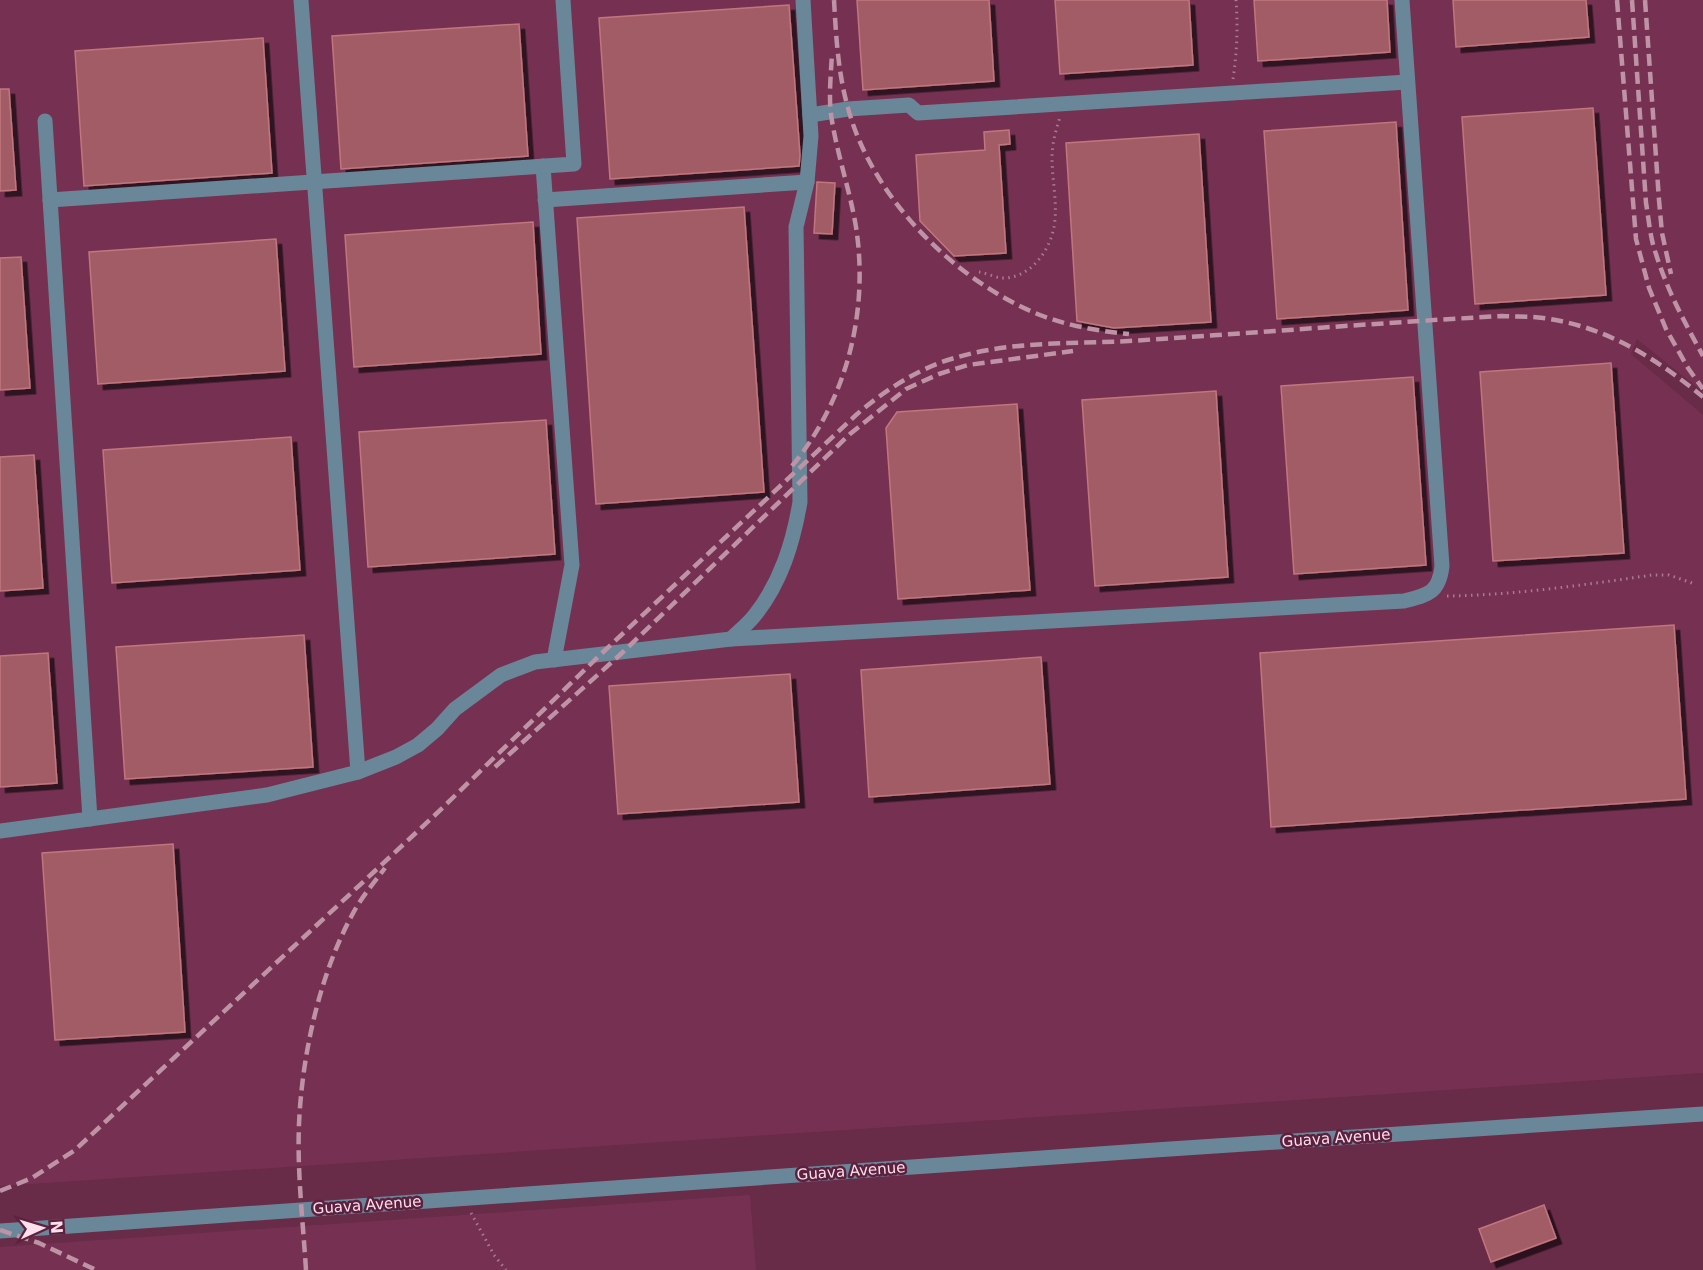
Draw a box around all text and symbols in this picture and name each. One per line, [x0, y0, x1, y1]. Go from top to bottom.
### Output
street label: Guava Avenue [1281, 1125, 1391, 1151]
street label: Guava Avenue [796, 1158, 906, 1184]
street label: Guava Avenue [312, 1192, 422, 1218]
north arrow [12, 1198, 72, 1258]
text: N [47, 1220, 66, 1234]

